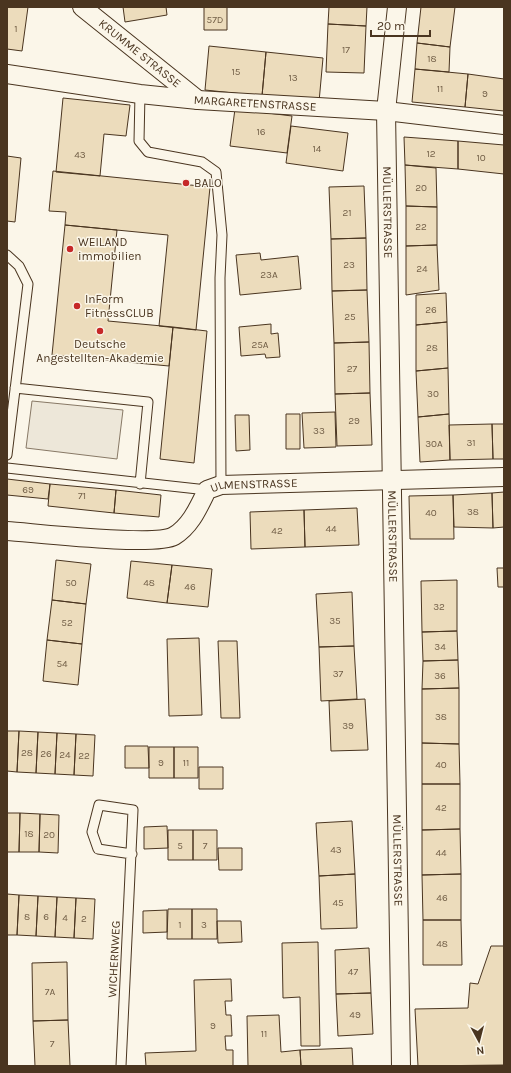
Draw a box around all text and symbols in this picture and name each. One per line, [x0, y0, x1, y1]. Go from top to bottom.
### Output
scale bar [371, 12, 430, 38]
house number: 57D [207, 14, 223, 26]
street label: KRUMME STRASSE [96, 16, 184, 90]
text: 20 m [377, 19, 405, 33]
house number: 1 [14, 23, 18, 35]
house number: 17 [342, 44, 350, 56]
house number: 18 [427, 53, 437, 65]
house number: 15 [232, 66, 241, 78]
house number: 13 [288, 72, 298, 84]
house number: 11 [437, 83, 443, 95]
house number: 9 [482, 88, 488, 100]
street label: MARGARETENSTRASSE [193, 93, 317, 114]
house number: 16 [256, 126, 266, 138]
house number: 14 [313, 143, 322, 155]
house number: 12 [426, 148, 436, 160]
house number: 43 [74, 149, 86, 161]
house number: 10 [476, 152, 486, 164]
street label: MÜLLERSTRASSE [380, 166, 395, 259]
place label: BALO [194, 176, 222, 190]
marker: BALO [181, 178, 191, 188]
house number: 20 [415, 182, 427, 194]
house number: 21 [342, 207, 352, 219]
house number: 22 [415, 221, 427, 233]
place label: WEILAND immobilien [78, 235, 142, 263]
marker: WEILAND immobilien [65, 244, 75, 254]
house number: 23 [343, 259, 355, 271]
house number: 24 [416, 263, 428, 275]
house number: 23A [260, 269, 278, 281]
place label: InForm FitnessCLUB [85, 292, 154, 320]
marker: InForm FitnessCLUB [72, 301, 82, 311]
house number: 26 [425, 304, 437, 316]
house number: 25 [344, 311, 356, 323]
marker: Deutsche Angestellten-Akademie [95, 326, 105, 336]
place label: Deutsche Angestellten-Akademie [36, 337, 164, 365]
house number: 25A [251, 339, 269, 351]
house number: 28 [426, 342, 438, 354]
house number: 27 [347, 363, 358, 375]
house number: 30 [427, 388, 439, 400]
house number: 29 [348, 415, 360, 427]
house number: 33 [313, 425, 325, 437]
house number: 31 [466, 437, 476, 449]
house number: 30A [425, 438, 443, 450]
street label: ULMENSTRASSE [208, 476, 298, 495]
house number: 69 [22, 484, 34, 496]
house number: 71 [78, 490, 86, 502]
street label: MÜLLERSTRASSE [385, 490, 400, 583]
house number: 38 [467, 506, 479, 518]
house number: 40 [425, 507, 437, 519]
house number: 44 [325, 523, 337, 535]
house number: 42 [271, 525, 283, 537]
house number: 50 [65, 577, 77, 589]
house number: 48 [143, 577, 155, 589]
house number: 46 [184, 581, 196, 593]
house number: 32 [433, 601, 445, 613]
house number: 35 [329, 615, 341, 627]
house number: 52 [61, 617, 73, 629]
house number: 34 [434, 641, 446, 653]
house number: 54 [56, 658, 68, 670]
house number: 37 [333, 668, 344, 680]
house number: 36 [434, 670, 446, 682]
house number: 38 [435, 711, 447, 723]
house number: 39 [342, 720, 354, 732]
house number: 28 [21, 747, 33, 759]
house number: 26 [40, 748, 52, 760]
house number: 24 [59, 749, 71, 761]
house number: 22 [78, 750, 90, 762]
house number: 9 [158, 757, 164, 769]
house number: 11 [183, 757, 189, 769]
house number: 40 [435, 759, 447, 771]
house number: 42 [435, 802, 447, 814]
street label: MÜLLERSTRASSE [390, 814, 405, 907]
house number: 18 [24, 828, 34, 840]
house number: 20 [43, 829, 55, 841]
house number: 5 [177, 840, 183, 852]
house number: 7 [203, 840, 208, 852]
house number: 43 [330, 844, 342, 856]
house number: 44 [435, 847, 447, 859]
house number: 46 [436, 892, 448, 904]
house number: 45 [332, 897, 344, 909]
house number: 8 [24, 911, 30, 923]
house number: 6 [43, 911, 49, 923]
house number: 4 [62, 912, 68, 924]
house number: 2 [81, 913, 87, 925]
house number: 1 [178, 919, 182, 931]
house number: 3 [201, 919, 207, 931]
street label: WICHERNWEG [105, 920, 123, 998]
house number: 48 [436, 938, 448, 950]
house number: 47 [348, 966, 358, 978]
house number: 7A [45, 986, 55, 998]
house number: 49 [349, 1009, 361, 1021]
house number: 9 [210, 1020, 216, 1032]
north arrow [459, 1021, 499, 1061]
house number: 11 [261, 1028, 267, 1040]
house number: 7 [50, 1038, 55, 1050]
text: N [475, 1043, 485, 1057]

